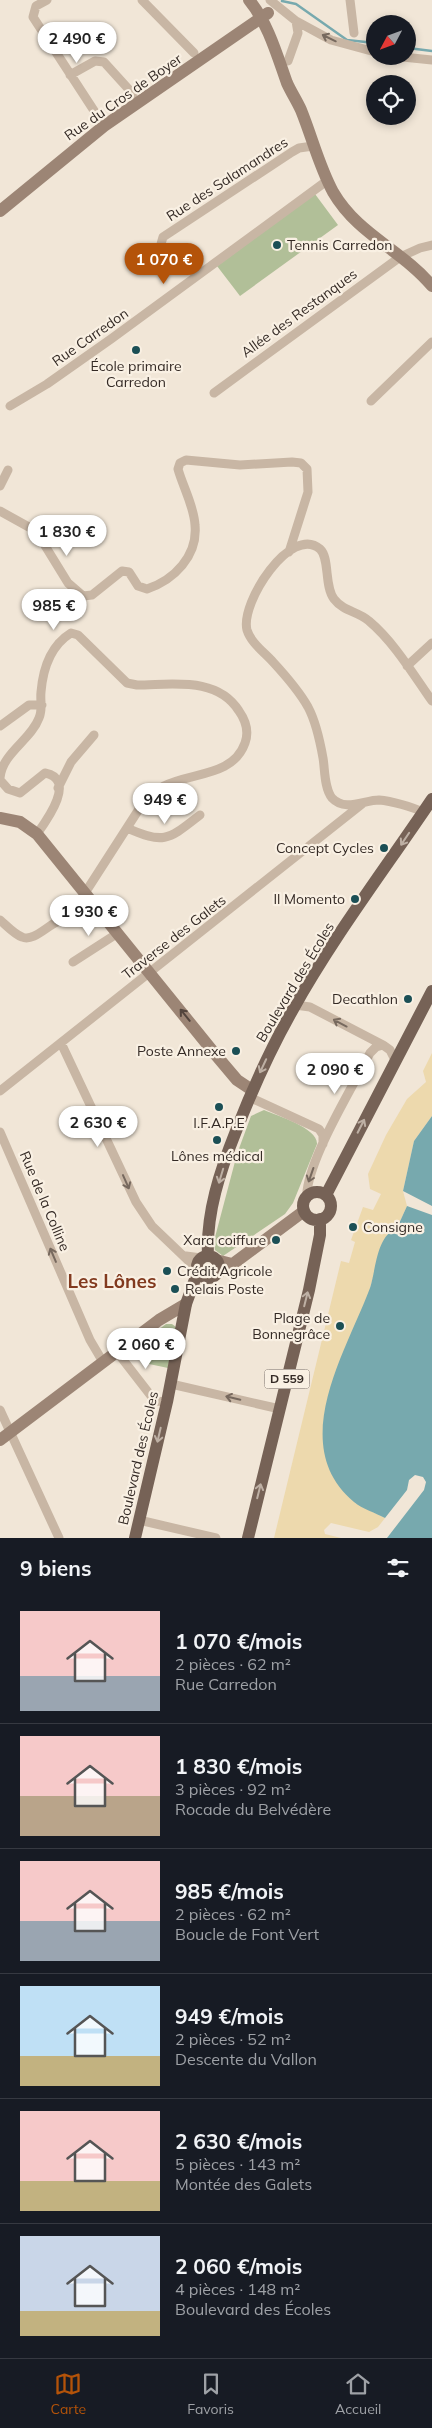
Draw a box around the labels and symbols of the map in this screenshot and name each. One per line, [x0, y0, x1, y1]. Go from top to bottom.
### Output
north arrow [366, 15, 416, 65]
pin: 2 490 € [31, 22, 123, 64]
one-way arrow [321, 33, 336, 43]
street label: Rue du Cros de Boyer [61, 49, 186, 144]
street label: Rue des Salamandres [163, 133, 291, 225]
place label: Tennis Carredon [287, 236, 392, 254]
marker: Tennis Carredon [271, 239, 283, 251]
pin: 1 070 € [118, 242, 210, 285]
street label: Allée des Restanques [237, 265, 361, 361]
street label: Rue Carredon [48, 304, 132, 370]
marker: École primaire Carredon [130, 344, 142, 356]
place label: École primaire Carredon [90, 357, 182, 391]
pin: 1 830 € [21, 514, 113, 557]
pin: 985 € [19, 588, 89, 631]
pin: 949 € [130, 782, 200, 825]
one-way arrow [400, 832, 410, 846]
place label: Concept Cycles [276, 839, 374, 857]
marker: Concept Cycles [378, 842, 390, 854]
place label: Il Momento [273, 890, 345, 908]
street label: Traverse des Galets [118, 891, 230, 983]
marker: Il Momento [349, 893, 361, 905]
pin: 1 930 € [43, 894, 135, 937]
street label: Boulevard des Écoles [252, 919, 338, 1045]
place label: Decathlon [332, 990, 398, 1008]
marker: Decathlon [402, 993, 414, 1005]
one-way arrow [179, 1009, 190, 1022]
one-way arrow [333, 1017, 347, 1027]
place label: Poste Annexe [137, 1042, 226, 1060]
marker: Poste Annexe [230, 1045, 242, 1057]
pin: 2 090 € [289, 1052, 381, 1095]
one-way arrow [258, 1058, 267, 1073]
marker: I.F.A.P.E [213, 1101, 225, 1113]
pin: 2 630 € [52, 1106, 144, 1148]
place label: I.F.A.P.E [193, 1114, 245, 1132]
one-way arrow [357, 1119, 366, 1134]
marker: Lônes médical [211, 1134, 223, 1146]
place label: Lônes médical [171, 1147, 263, 1165]
street label: Rue de la Colline [16, 1148, 74, 1254]
one-way arrow [306, 1167, 315, 1183]
one-way arrow [215, 1168, 225, 1184]
one-way arrow [122, 1174, 132, 1189]
place label: Consigne [363, 1218, 423, 1236]
marker: Consigne [347, 1221, 359, 1233]
place label: Xara coiffure [183, 1231, 266, 1249]
marker: Xara coiffure [270, 1234, 282, 1246]
one-way arrow [48, 1248, 58, 1263]
place label: Crédit Agricole [177, 1262, 272, 1280]
marker: Crédit Agricole [161, 1265, 173, 1277]
district label: Les Lônes [68, 1269, 156, 1293]
place label: Relais Poste [185, 1280, 264, 1298]
marker: Relais Poste [169, 1283, 181, 1295]
one-way arrow [302, 1291, 311, 1307]
place label: Plage de Bonnegrâce [252, 1309, 330, 1343]
marker: Plage de Bonnegrâce [334, 1320, 346, 1332]
pin: 2 060 € [100, 1328, 192, 1370]
road number: D 559 [264, 1370, 310, 1388]
street label: Boulevard des Écoles [114, 1389, 162, 1527]
one-way arrow [225, 1393, 241, 1402]
one-way arrow [154, 1426, 163, 1442]
one-way arrow [255, 1483, 265, 1499]

